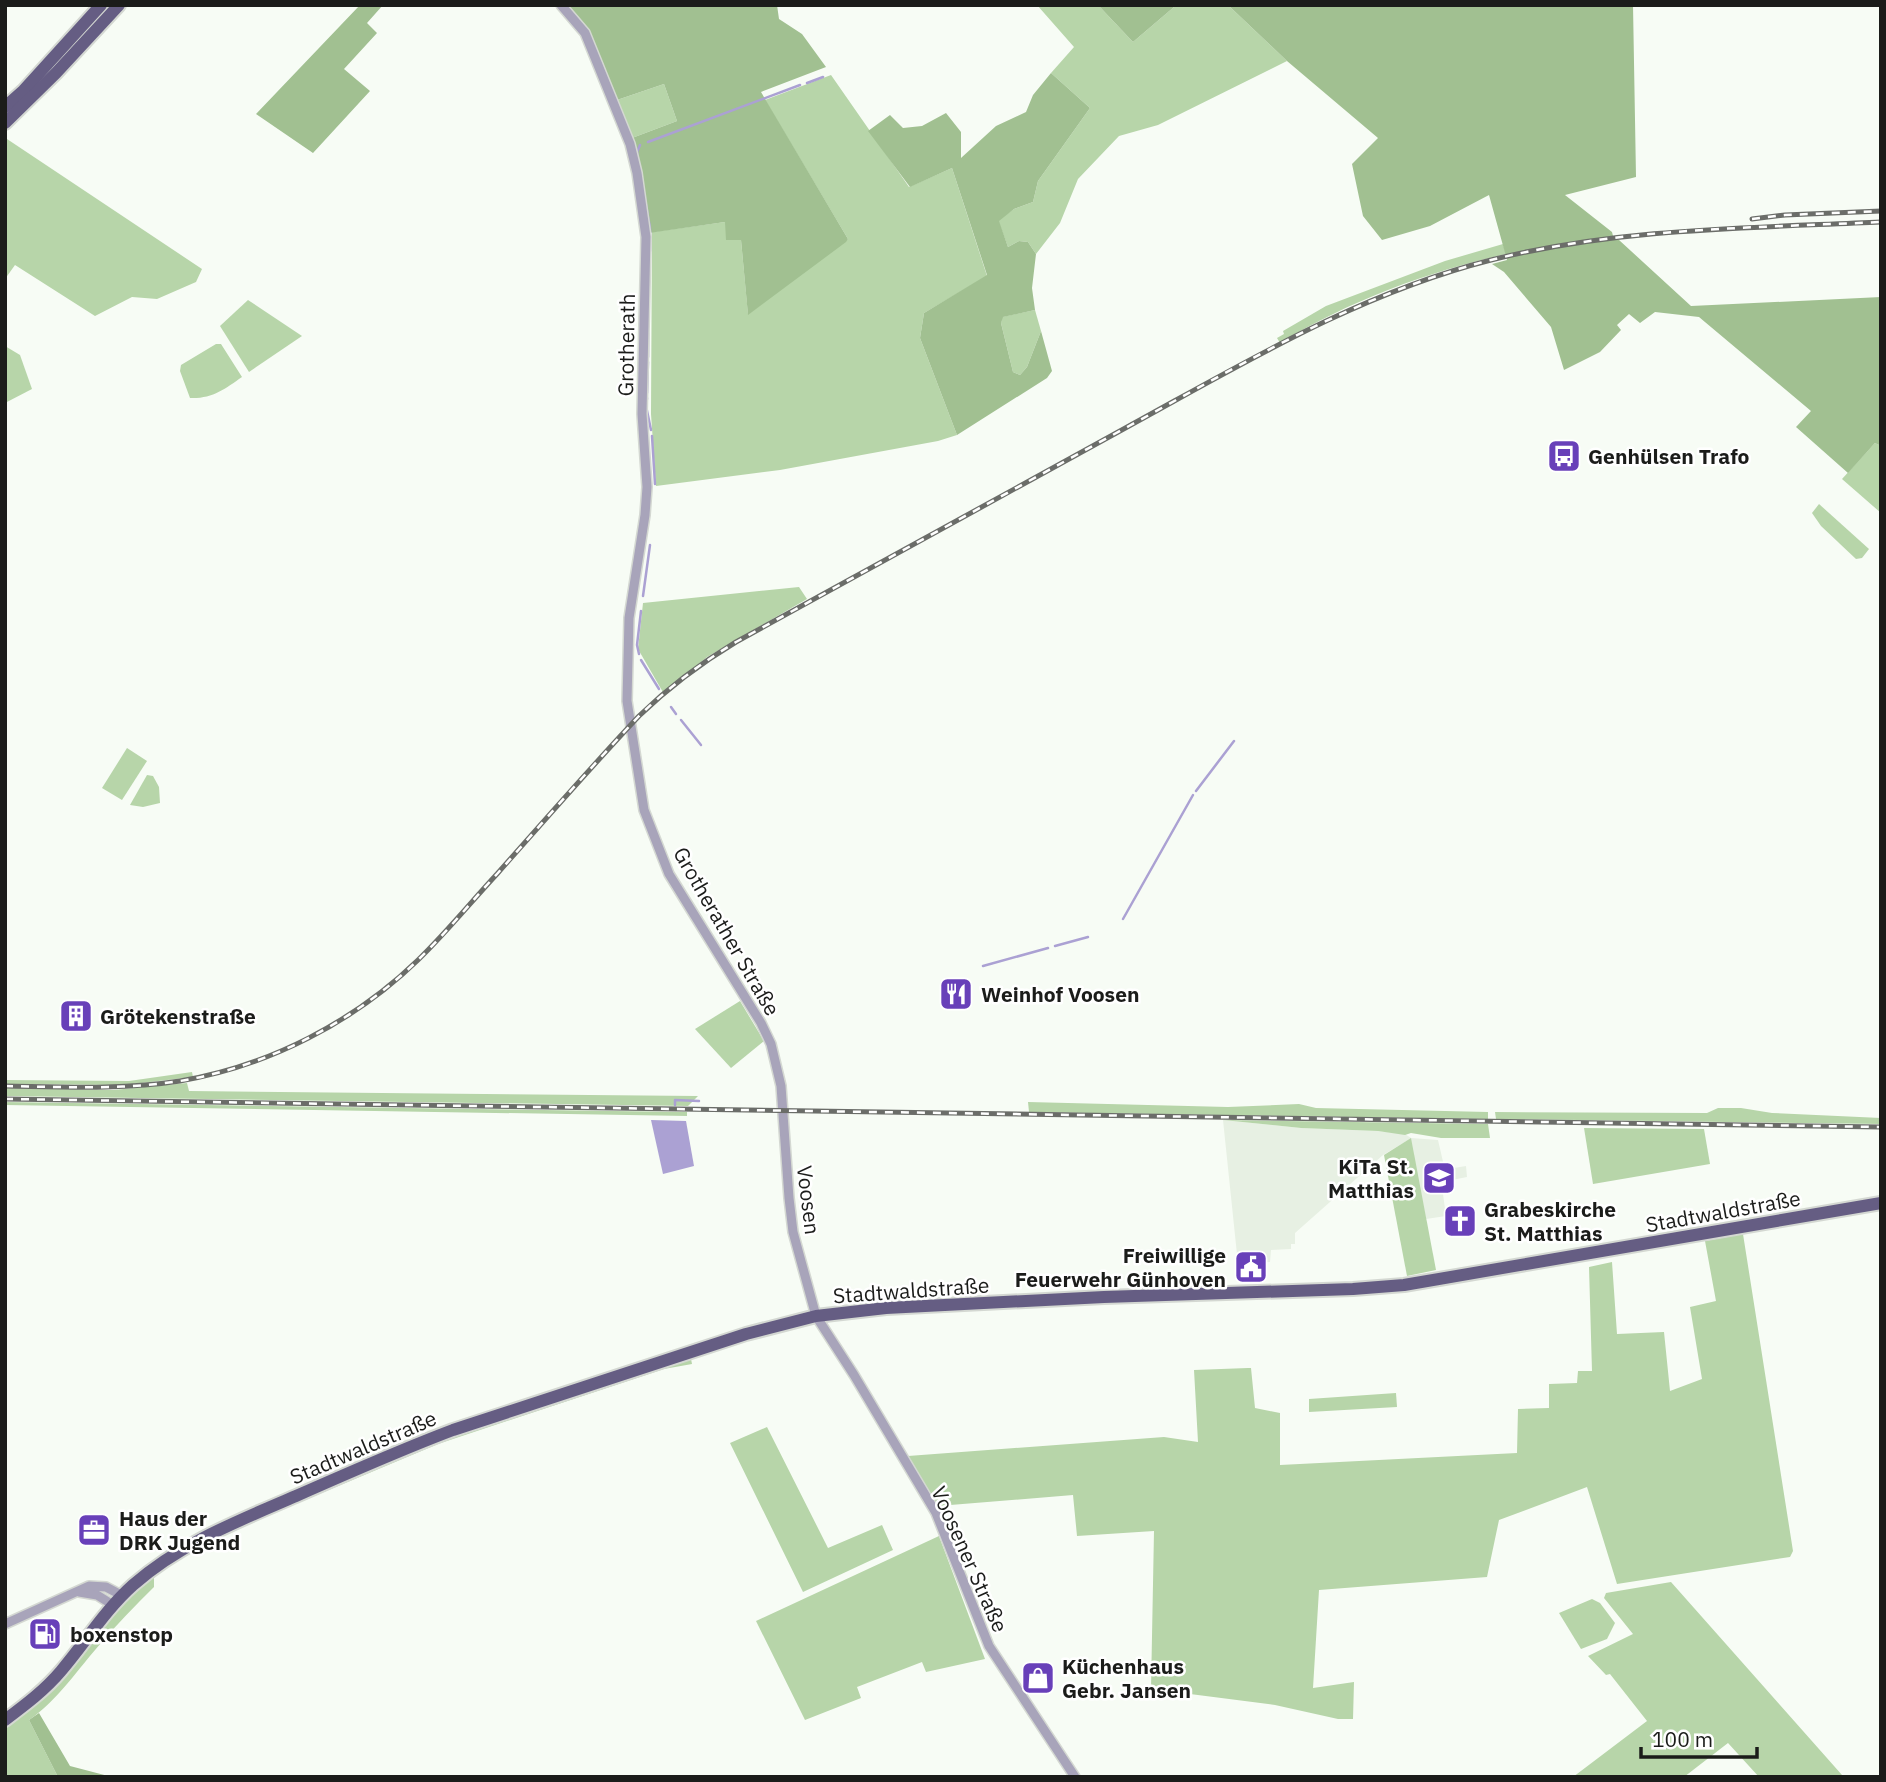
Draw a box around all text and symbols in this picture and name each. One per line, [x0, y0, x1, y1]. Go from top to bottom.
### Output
street label: Grotherath [611, 293, 641, 397]
bus stop icon: Genhülsen Trafo [1545, 437, 1583, 475]
place label: Genhülsen Trafo [1588, 442, 1750, 470]
street label: Grotherather Straße [667, 842, 787, 1020]
restaurant icon: Weinhof Voosen [937, 975, 975, 1013]
place label: Weinhof Voosen [981, 980, 1140, 1008]
building icon: Grötekenstraße [57, 997, 95, 1035]
place label: Grötekenstraße [100, 1002, 256, 1030]
place label: KiTa St. Matthias [1328, 1152, 1414, 1204]
school or university icon: KiTa St. Matthias [1420, 1159, 1458, 1197]
street label: Voosen [791, 1164, 827, 1236]
street label: Stadtwaldstraße [1643, 1184, 1803, 1238]
place label: Grabeskirche St. Matthias [1484, 1195, 1616, 1247]
church icon: Grabeskirche St. Matthias [1441, 1202, 1479, 1240]
place label: Freiwillige Feuerwehr Günhoven [1015, 1241, 1226, 1293]
public building icon: Freiwillige Feuerwehr Günhoven [1232, 1248, 1270, 1286]
street label: Stadtwaldstraße [832, 1271, 990, 1309]
street label: Stadtwaldstraße [285, 1404, 441, 1490]
street label: Voosener Straße [925, 1482, 1015, 1636]
place label: Haus der DRK Jugend [119, 1504, 240, 1556]
office icon: Haus der DRK Jugend [75, 1511, 113, 1549]
fuel station icon: boxenstop [26, 1615, 64, 1653]
place label: boxenstop [70, 1620, 173, 1648]
place label: Küchenhaus Gebr. Jansen [1062, 1652, 1191, 1704]
shop icon: Küchenhaus Gebr. Jansen [1019, 1659, 1057, 1697]
scale bar [1641, 1716, 1756, 1760]
text: 100 m [1652, 1725, 1713, 1753]

